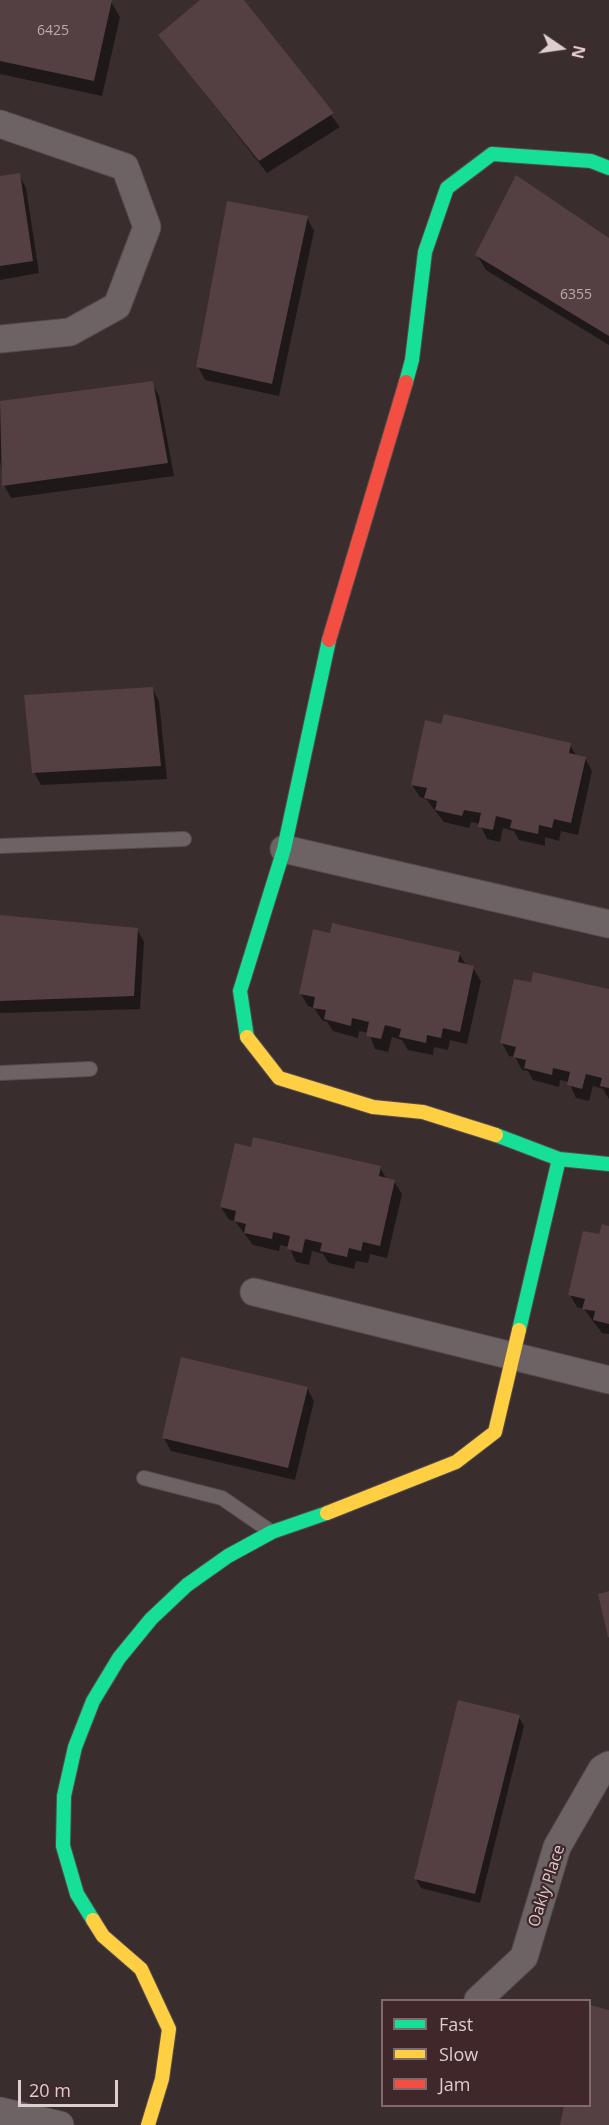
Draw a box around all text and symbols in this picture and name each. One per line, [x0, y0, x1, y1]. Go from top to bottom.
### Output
north arrow [531, 18, 591, 78]
house number: 6425 [37, 23, 69, 39]
text: N [566, 43, 591, 61]
house number: 6355 [560, 287, 592, 303]
street label: Oakly Place [525, 1843, 569, 1929]
legend [381, 1999, 591, 2107]
text: Fast [439, 2012, 473, 2036]
text: Slow [439, 2042, 478, 2066]
scale bar [21, 2068, 122, 2106]
text: Jam [439, 2072, 471, 2096]
text: 20 m [29, 2078, 71, 2102]

